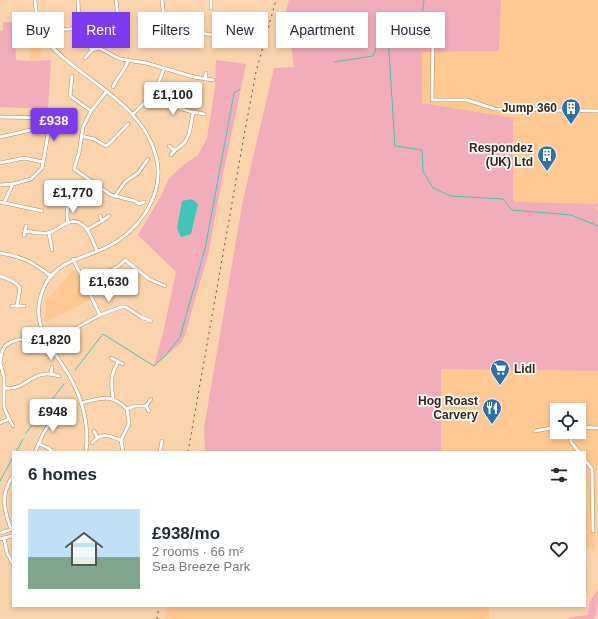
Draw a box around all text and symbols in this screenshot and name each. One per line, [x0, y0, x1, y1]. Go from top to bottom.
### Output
chip: Buy [12, 12, 64, 48]
chip: Rent [72, 12, 130, 48]
chip: Filters [138, 12, 204, 48]
chip: New [212, 12, 268, 48]
chip: Apartment [276, 12, 368, 48]
chip: House [376, 12, 445, 48]
pin: £1,100 [140, 82, 206, 116]
text: £1,100 [153, 87, 193, 102]
building icon: Jump 360 [560, 97, 582, 125]
place label: Jump 360 [502, 101, 557, 115]
pin: £938 [30, 108, 78, 142]
text: £938 [40, 113, 68, 128]
place label: Respondez (UK) Ltd [469, 141, 533, 169]
building icon: Respondez (UK) Ltd [536, 144, 558, 172]
pin: £1,770 [40, 180, 106, 214]
text: £1,770 [53, 185, 93, 200]
pin: £1,630 [76, 269, 142, 303]
text: £1,630 [89, 274, 129, 289]
pin: £1,820 [18, 327, 84, 361]
text: £1,820 [31, 332, 71, 347]
supermarket icon: Lidl [489, 358, 511, 386]
place label: Lidl [514, 362, 535, 376]
place label: Hog Roast Carvery [418, 394, 478, 422]
restaurant icon: Hog Roast Carvery [481, 397, 503, 425]
pin: £948 [29, 399, 77, 433]
map controls [550, 403, 586, 439]
button: locate [550, 403, 586, 439]
text: £948 [39, 404, 67, 419]
icon: filters [548, 464, 570, 486]
text: 6 homes [28, 465, 97, 484]
text: £938/mo [152, 524, 220, 543]
icon: home [60, 525, 108, 573]
icon: heart [548, 538, 570, 560]
text: 2 rooms · 66 m² [152, 544, 244, 559]
text: Sea Breeze Park [152, 559, 250, 574]

